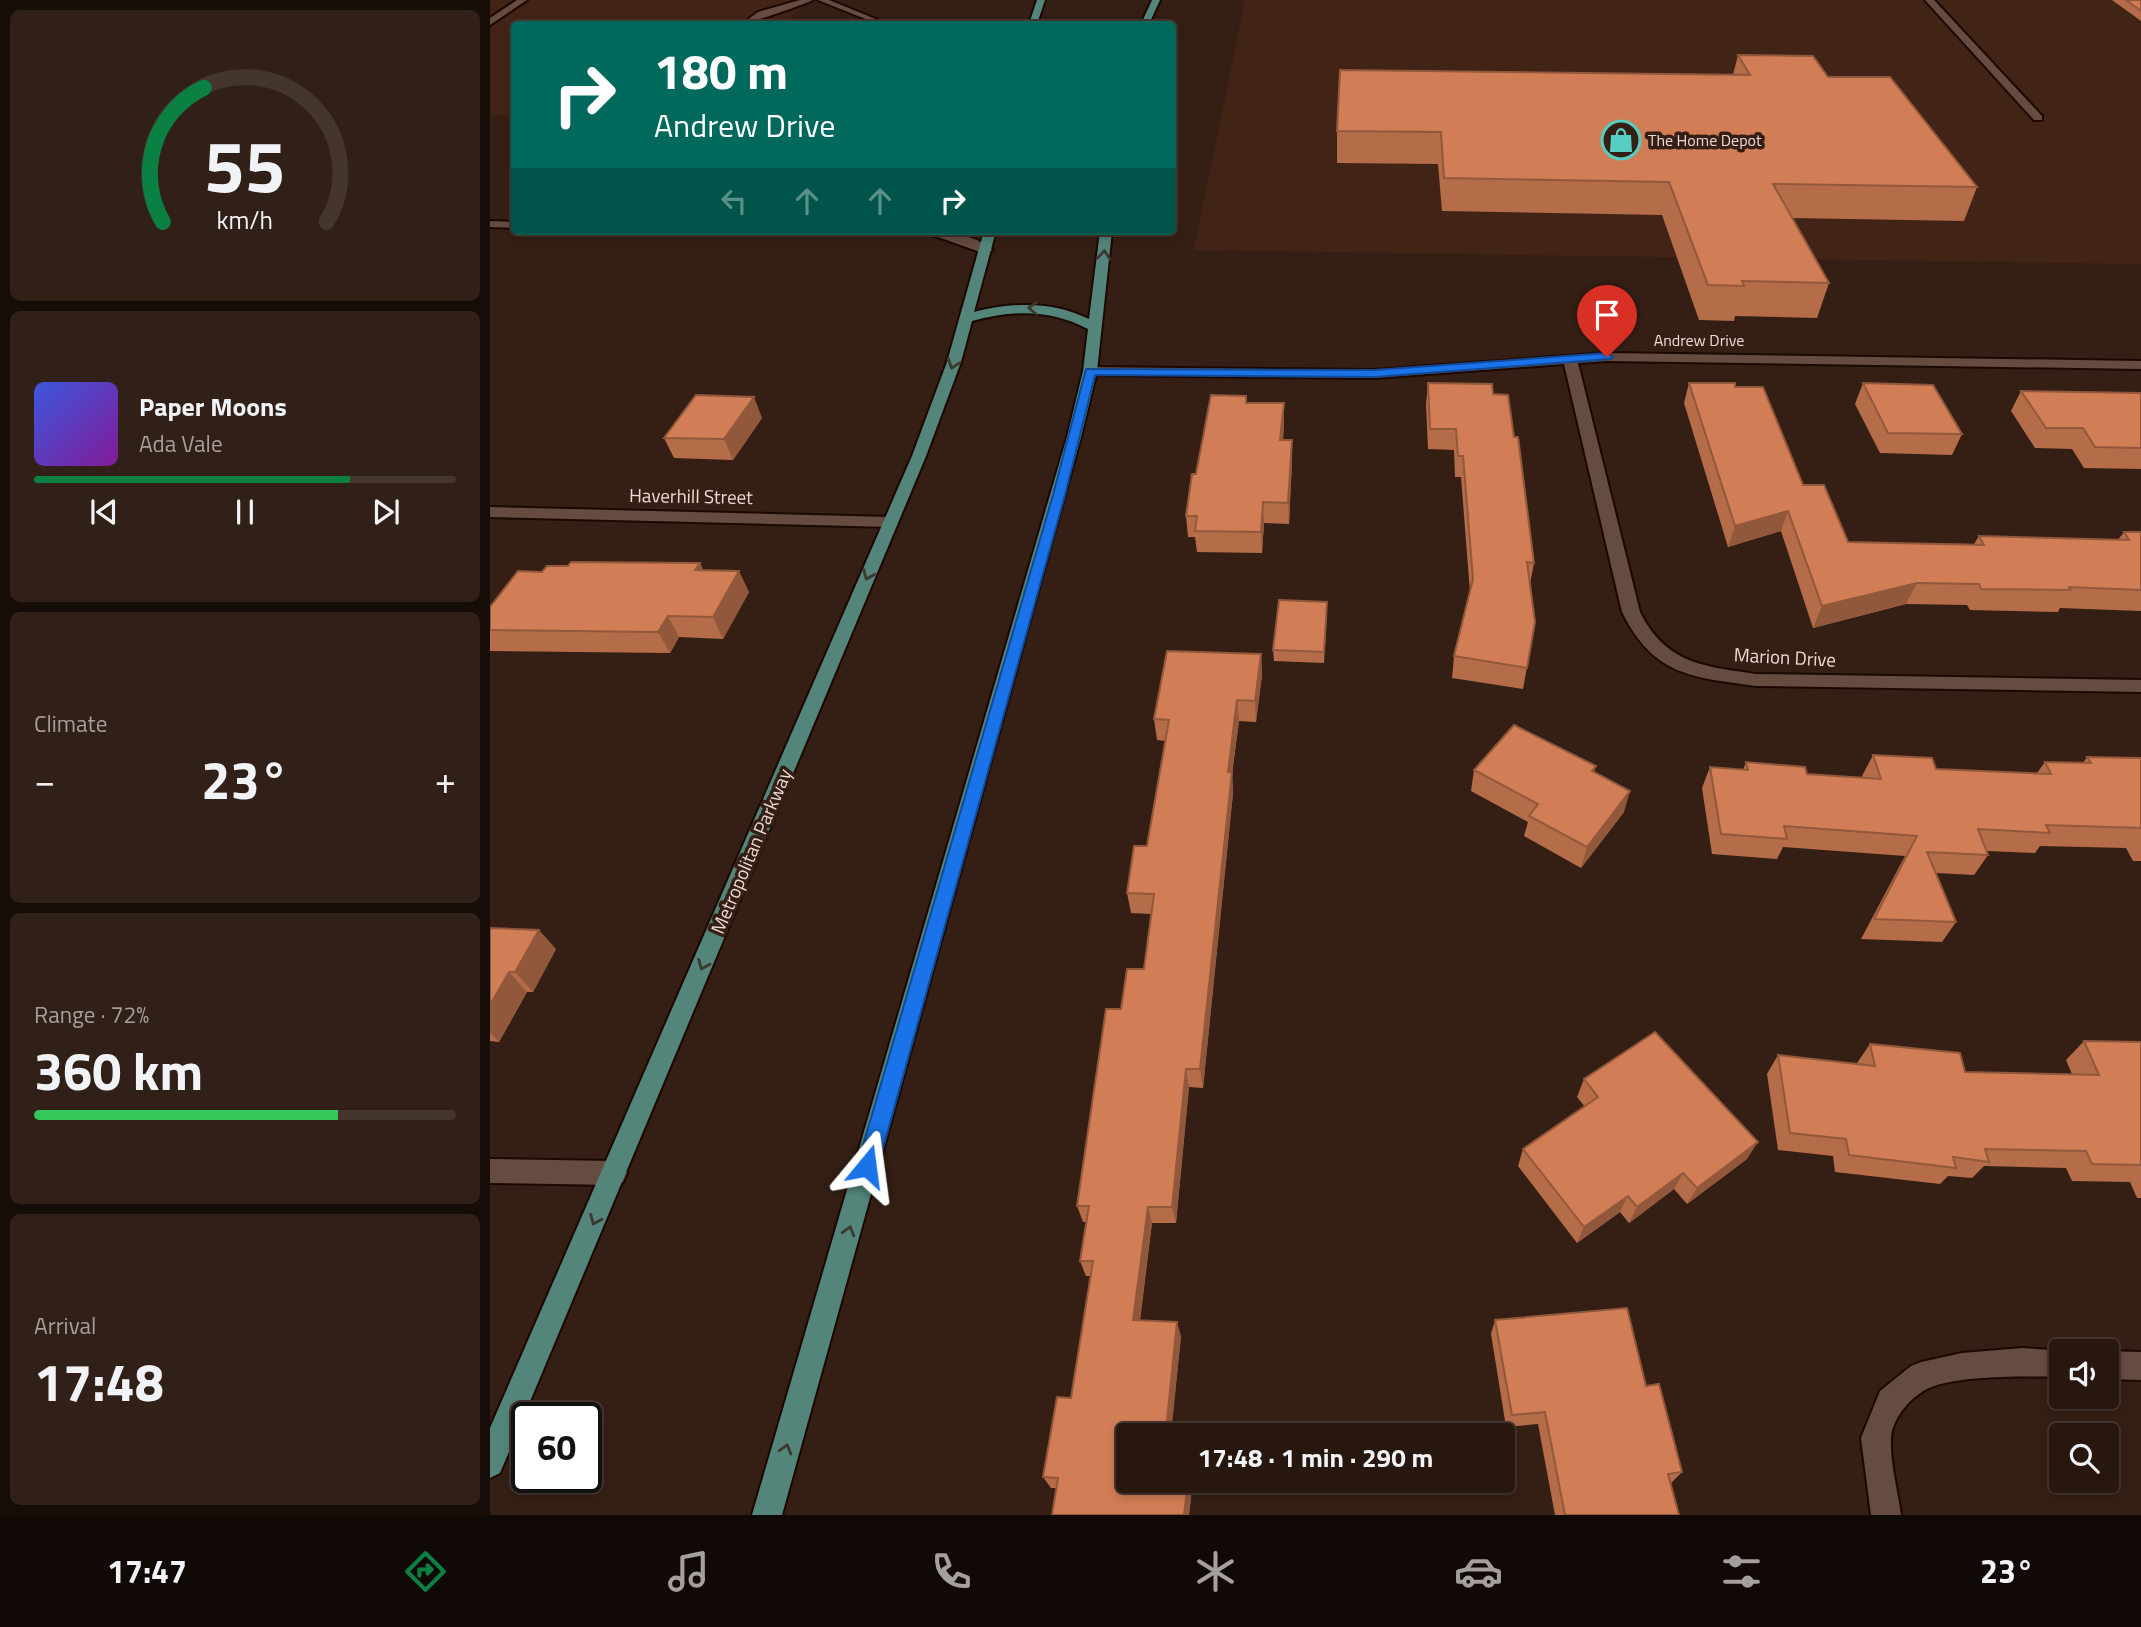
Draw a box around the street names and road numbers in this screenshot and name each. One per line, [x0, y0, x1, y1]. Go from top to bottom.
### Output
street label: Andrew Drive [1654, 328, 1744, 352]
street label: Haverhill Street [629, 480, 753, 511]
street label: Marion Drive [1733, 639, 1837, 674]
street label: Metropolitan Parkway [703, 764, 798, 938]

